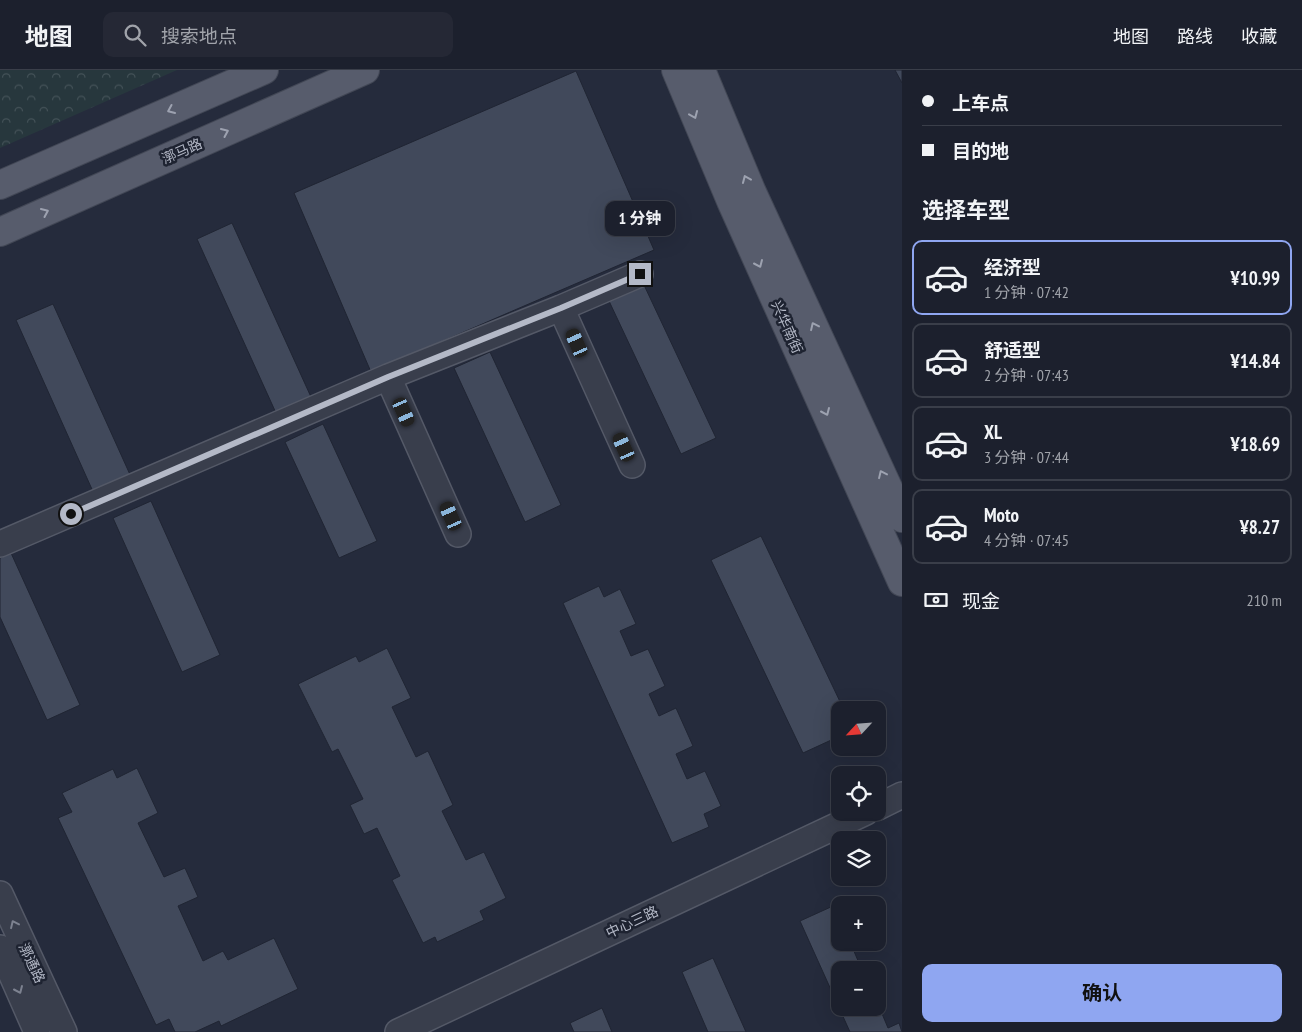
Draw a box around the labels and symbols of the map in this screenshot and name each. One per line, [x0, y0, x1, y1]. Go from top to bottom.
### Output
one-way arrow [167, 104, 176, 115]
one-way arrow [688, 110, 699, 119]
one-way arrow [220, 128, 229, 138]
street label: 漷马路 [159, 134, 205, 168]
one-way arrow [742, 175, 752, 183]
callout: 1 分钟 [605, 202, 675, 236]
one-way arrow [40, 208, 49, 219]
one-way arrow [753, 259, 763, 268]
route end [629, 263, 651, 285]
street label: 兴华南街 [767, 298, 807, 356]
one-way arrow [809, 322, 820, 331]
car [564, 326, 589, 360]
car [391, 395, 416, 429]
one-way arrow [819, 407, 830, 416]
car [611, 430, 636, 464]
one-way arrow [877, 470, 888, 479]
car [438, 499, 463, 533]
route start [60, 503, 82, 525]
north arrow [831, 701, 886, 756]
street label: 中心三路 [603, 902, 661, 942]
one-way arrow [9, 920, 20, 929]
street label: 漷通路 [15, 940, 49, 986]
one-way arrow [12, 985, 23, 994]

